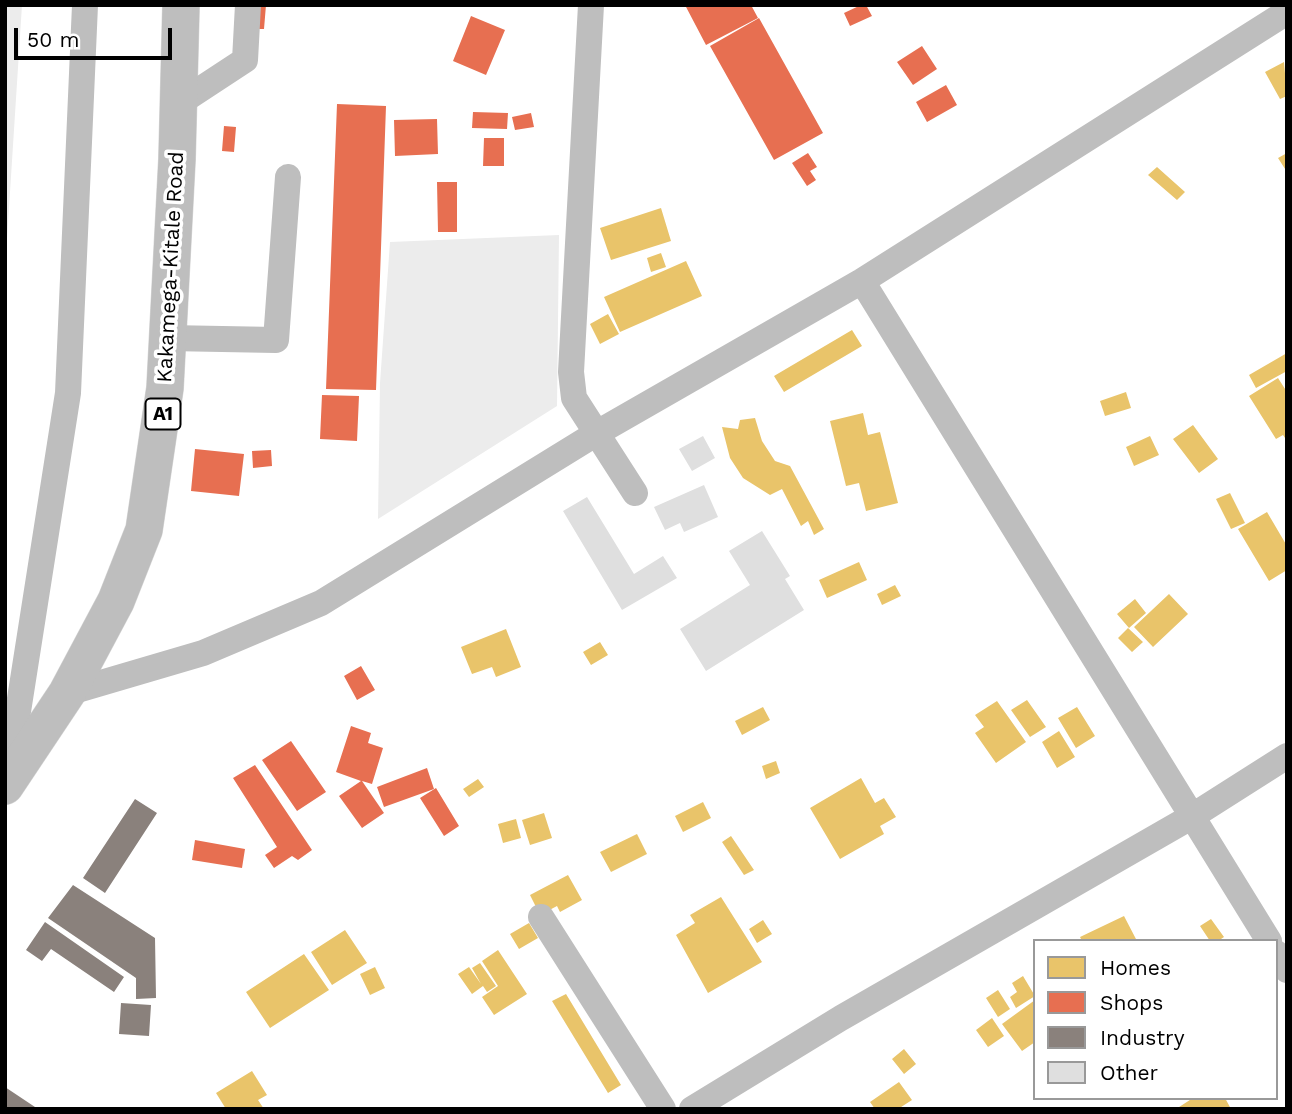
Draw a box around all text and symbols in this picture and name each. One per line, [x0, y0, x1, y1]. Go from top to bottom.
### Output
scale bar [18, 14, 175, 58]
text: 50 m [27, 27, 79, 52]
street label: Kakamega-Kitale Road [152, 151, 190, 383]
road number: A1 [146, 398, 180, 430]
legend [1033, 939, 1278, 1100]
text: Homes [1100, 955, 1171, 980]
text: Shops [1100, 990, 1163, 1015]
text: Industry [1100, 1025, 1185, 1050]
text: Other [1100, 1060, 1158, 1085]

